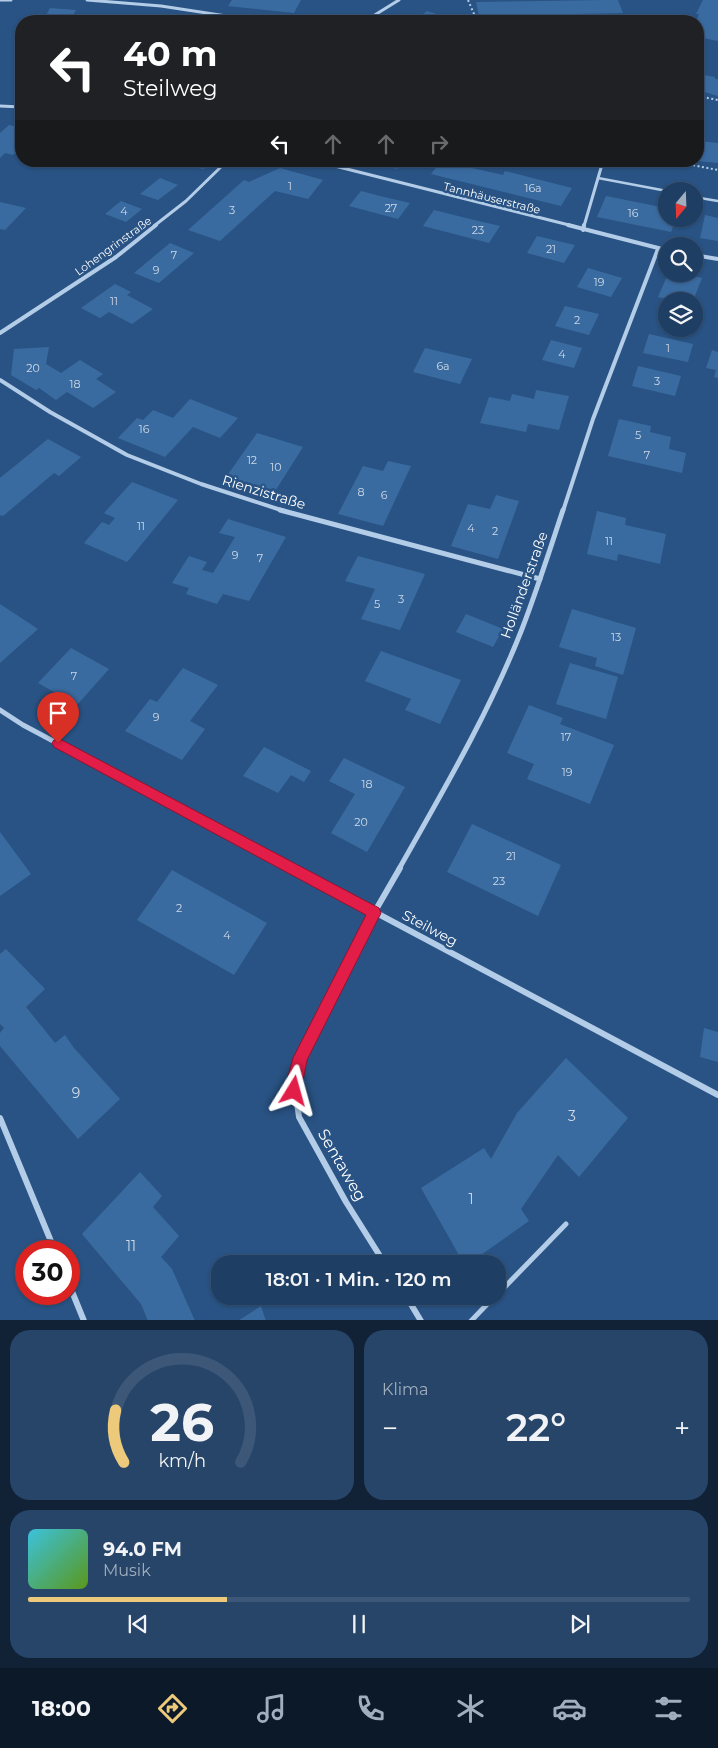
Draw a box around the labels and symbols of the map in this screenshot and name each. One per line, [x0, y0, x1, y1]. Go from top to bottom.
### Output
house number: 1 [288, 179, 292, 193]
street label: Tannhäuserstraße [442, 179, 542, 217]
house number: 16a [524, 181, 542, 195]
north arrow [658, 182, 702, 228]
house number: 27 [385, 201, 397, 215]
house number: 3 [229, 203, 235, 217]
house number: 4 [120, 204, 128, 218]
house number: 16 [628, 206, 639, 220]
street label: Lohengrinstraße [72, 213, 154, 279]
house number: 23 [472, 223, 484, 237]
house number: 21 [546, 242, 556, 256]
house number: 7 [171, 248, 177, 262]
house number: 9 [153, 263, 160, 277]
house number: 19 [594, 275, 605, 289]
house number: 11 [110, 294, 118, 308]
house number: 2 [574, 313, 580, 327]
house number: 1 [666, 341, 670, 355]
house number: 4 [558, 347, 566, 361]
house number: 6a [436, 359, 450, 373]
house number: 20 [26, 361, 40, 375]
house number: 3 [654, 374, 660, 388]
house number: 18 [70, 377, 81, 391]
house number: 16 [139, 422, 150, 436]
house number: 5 [635, 428, 641, 442]
house number: 7 [644, 448, 650, 462]
house number: 12 [247, 453, 257, 467]
house number: 10 [270, 460, 282, 474]
street label: Rienzistraße [220, 471, 308, 513]
house number: 8 [357, 485, 365, 499]
house number: 6 [381, 488, 388, 502]
house number: 11 [137, 519, 145, 533]
house number: 4 [467, 521, 475, 535]
house number: 2 [492, 524, 498, 538]
street label: Holländerstraße [496, 529, 552, 641]
house number: 11 [605, 534, 613, 548]
house number: 9 [232, 548, 239, 562]
house number: 7 [257, 551, 263, 565]
house number: 3 [398, 592, 404, 606]
house number: 5 [374, 597, 380, 611]
house number: 13 [611, 630, 621, 644]
house number: 7 [71, 669, 77, 683]
pin [37, 692, 79, 743]
house number: 9 [153, 710, 160, 724]
house number: 17 [561, 730, 571, 744]
house number: 19 [562, 765, 573, 779]
house number: 18 [362, 777, 373, 791]
house number: 20 [354, 815, 368, 829]
house number: 21 [506, 849, 516, 863]
house number: 23 [493, 874, 505, 888]
house number: 2 [176, 901, 182, 915]
street label: Steilweg [399, 906, 461, 950]
house number: 4 [223, 928, 231, 942]
position arrow [267, 1064, 319, 1116]
house number: 9 [72, 1084, 80, 1102]
house number: 3 [568, 1107, 576, 1125]
street label: Sentaweg [314, 1126, 370, 1204]
house number: 1 [468, 1190, 474, 1208]
house number: 11 [126, 1237, 136, 1255]
speed limit sign: 30 [15, 1240, 80, 1305]

